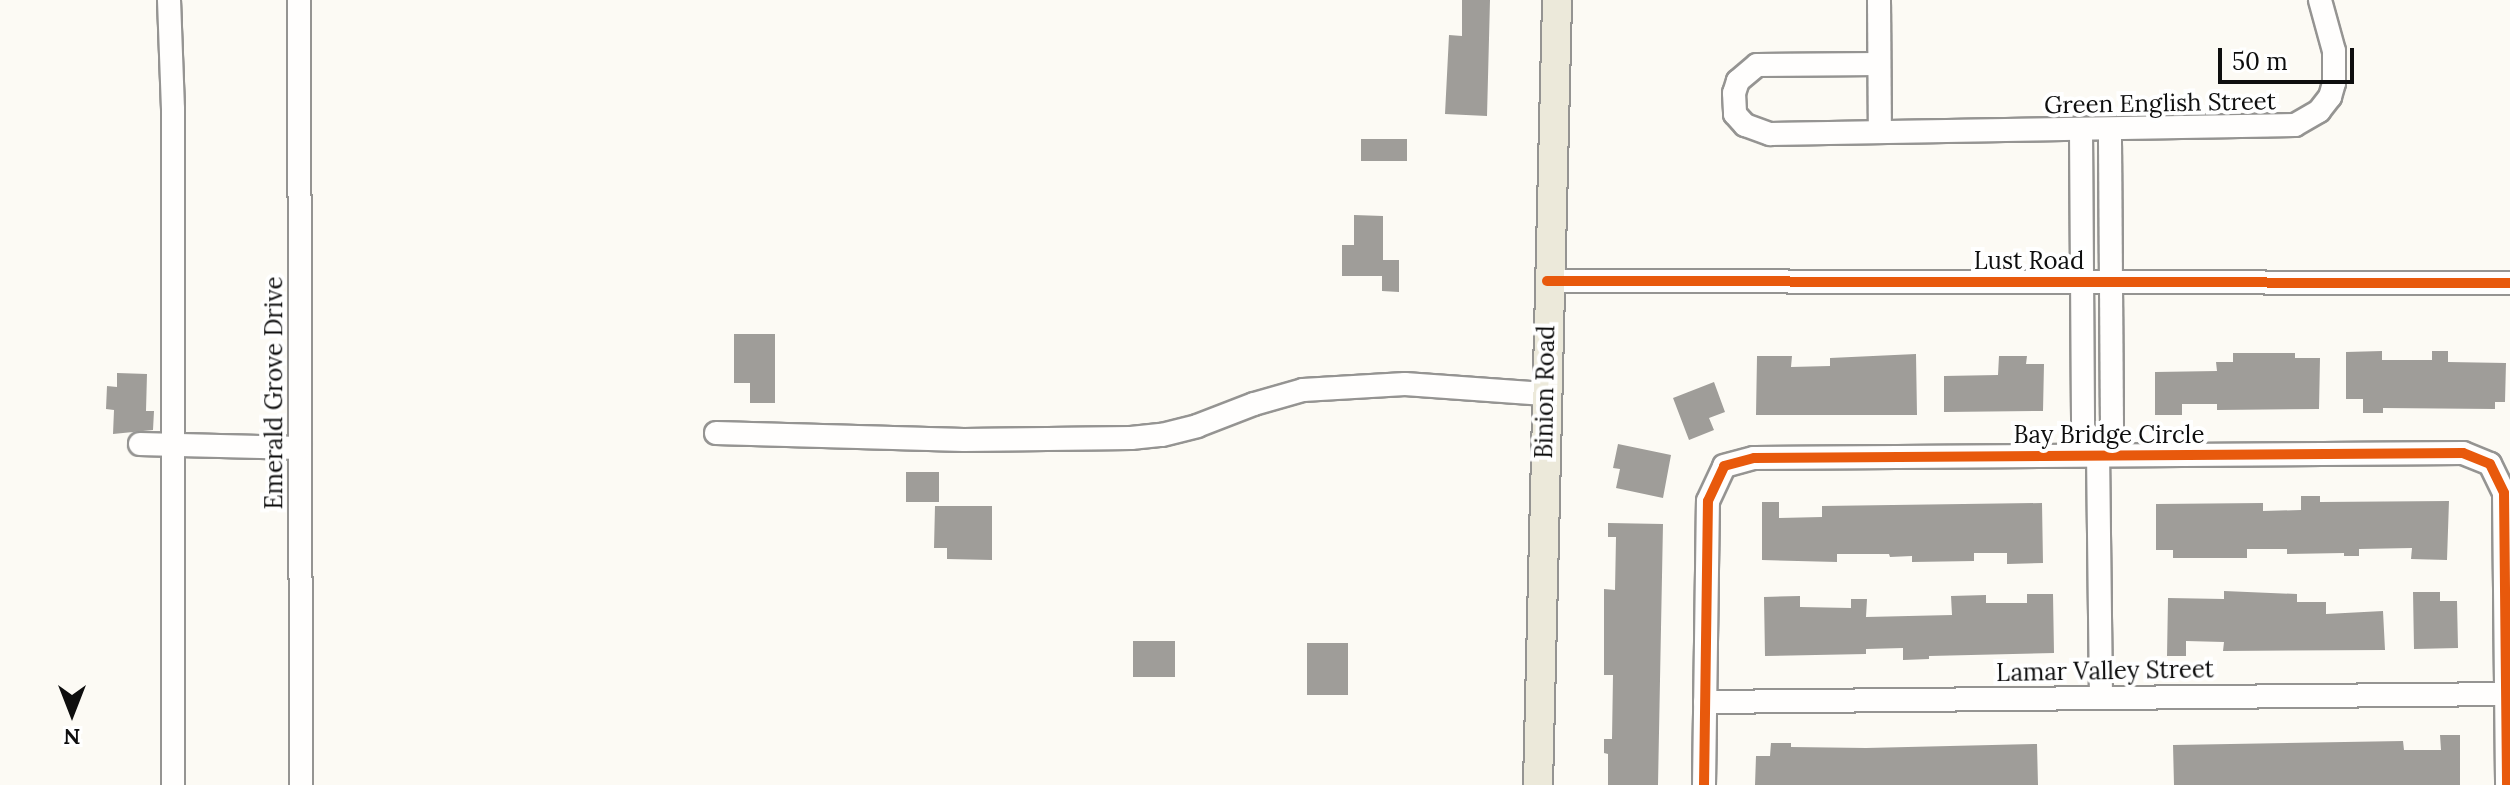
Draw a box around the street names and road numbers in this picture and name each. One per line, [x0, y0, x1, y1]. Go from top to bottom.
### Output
street label: Green English Street [2044, 87, 2276, 119]
street label: Lust Road [1974, 247, 2084, 275]
street label: Emerald Grove Drive [260, 277, 288, 509]
street label: Binion Road [1529, 325, 1561, 459]
street label: Bay Bridge Circle [2014, 421, 2204, 449]
street label: Lamar Valley Street [1996, 655, 2214, 687]

